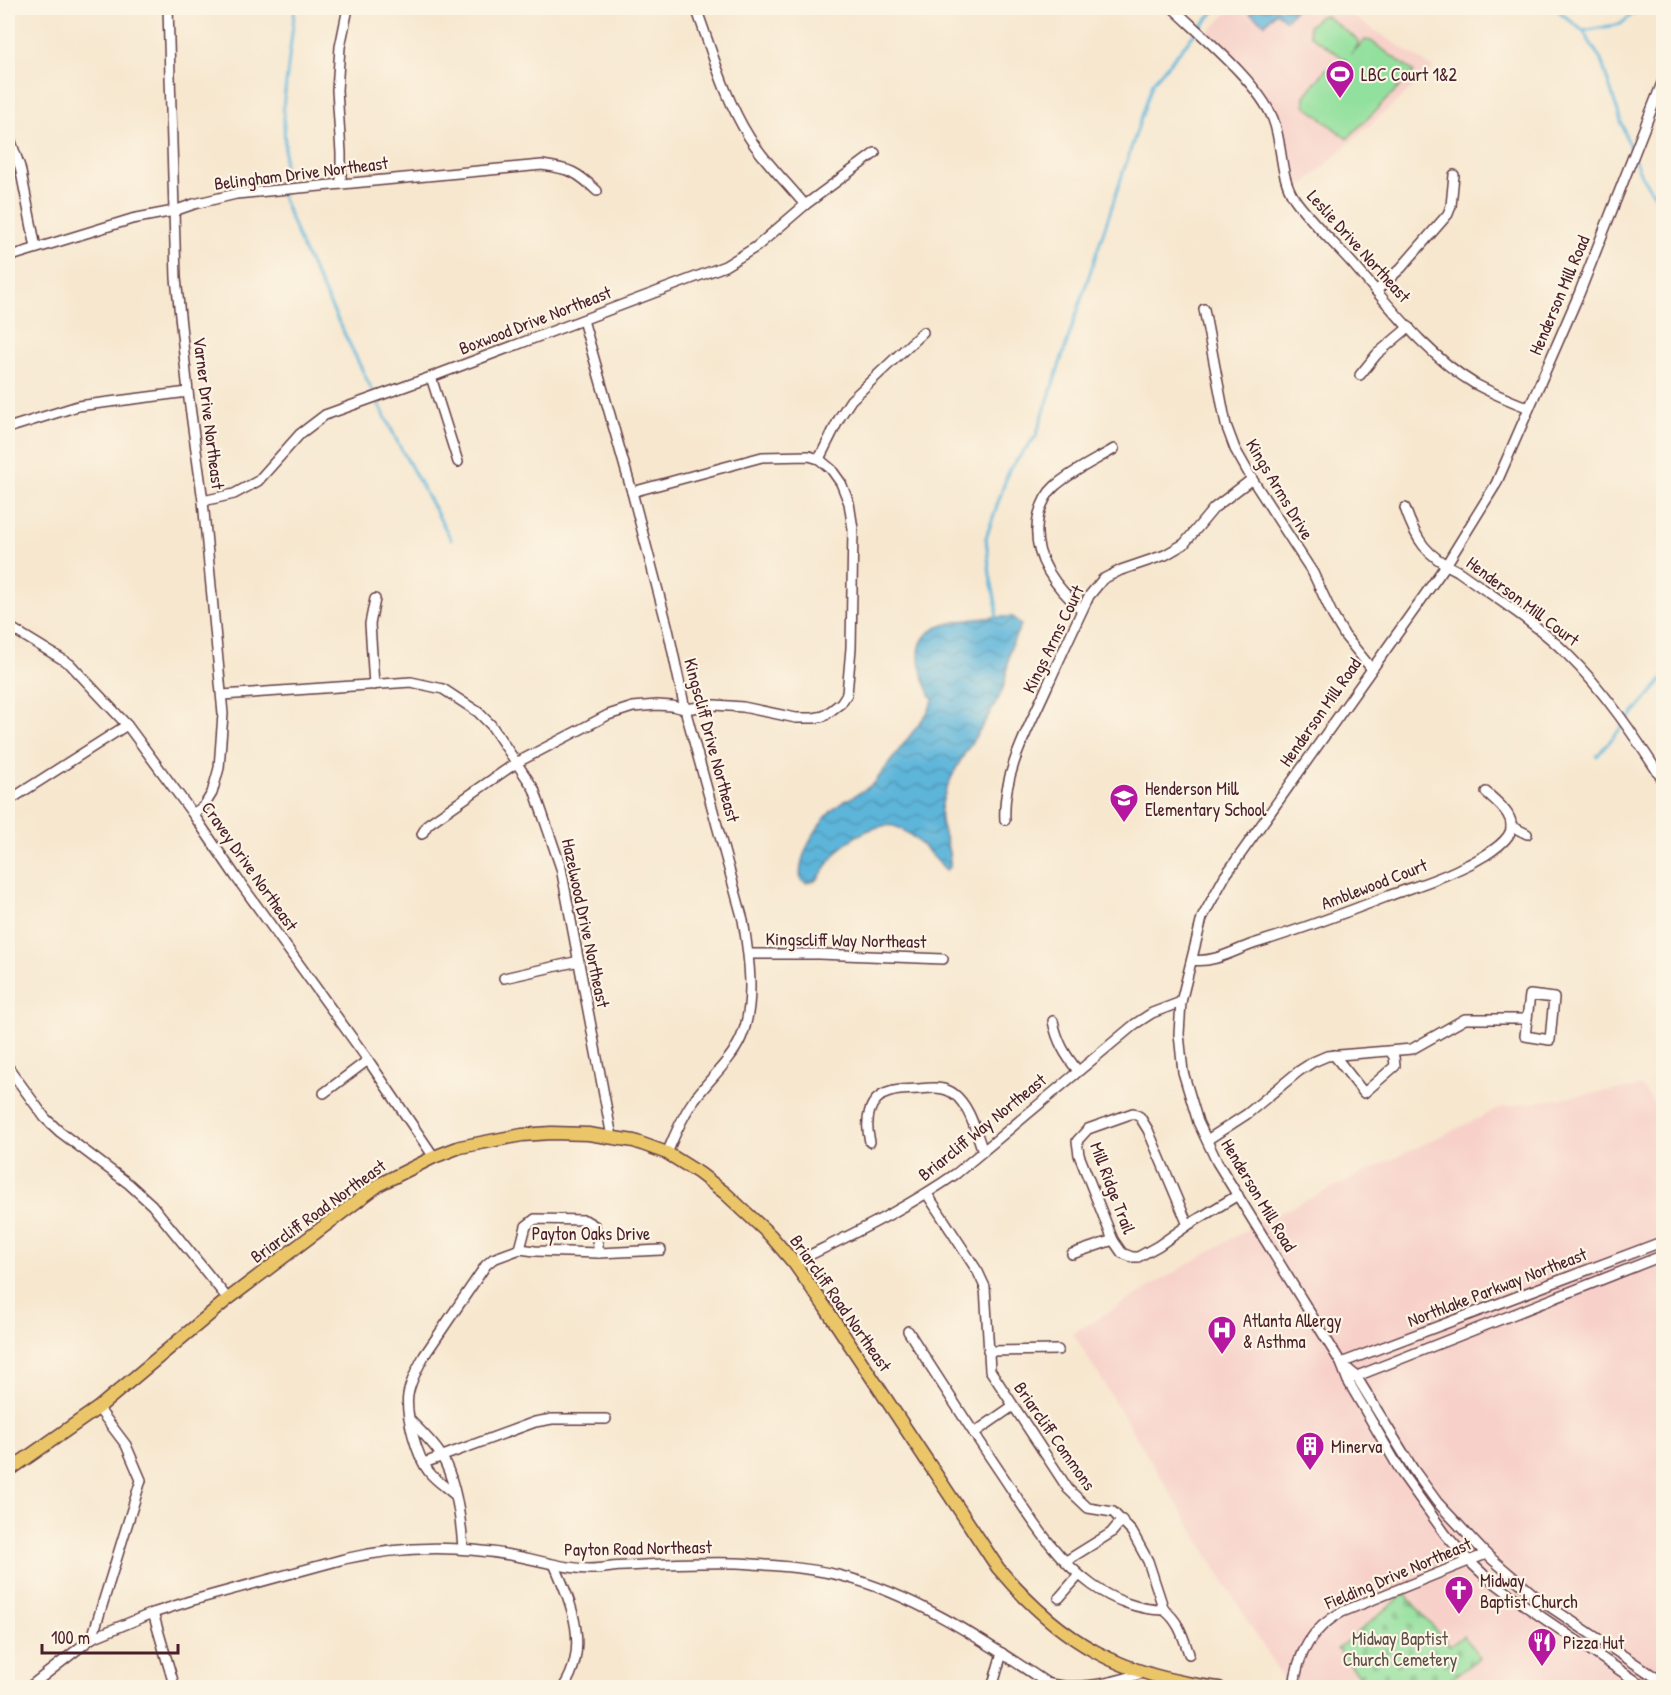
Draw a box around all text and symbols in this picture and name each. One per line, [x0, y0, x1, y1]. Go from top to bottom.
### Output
sports icon: LBC Court 1&2 [1324, 58, 1356, 100]
place label: LBC Court 1&2 [1361, 62, 1457, 87]
street label: Belingham Drive Northeast [213, 150, 390, 196]
street label: Leslie Drive Northeast [1302, 184, 1417, 308]
street label: Henderson Mill Road [1523, 231, 1595, 359]
street label: Boxwood Drive Northeast [455, 279, 616, 361]
street label: Varner Drive Northeast [187, 335, 231, 491]
street label: Kings Arms Drive [1240, 434, 1320, 544]
street label: Henderson Mill Court [1461, 550, 1585, 652]
street label: Kings Arms Court [1016, 580, 1090, 697]
street label: Henderson Mill Road [1273, 653, 1367, 771]
street label: Kingscliff Drive Northeast [678, 655, 746, 826]
place label: Henderson Mill Elementary School [1145, 776, 1267, 822]
school or university icon: Henderson Mill Elementary School [1108, 782, 1140, 824]
street label: Cravey Drive Northeast [196, 796, 305, 936]
street label: Hazelwood Drive Northeast [556, 836, 616, 1011]
street label: Amblewood Court [1317, 852, 1431, 916]
street label: Kingscliff Way Northeast [765, 926, 927, 954]
street label: Briarcliff Way Northeast [913, 1067, 1052, 1187]
street label: Henderson Mill Road [1215, 1134, 1303, 1256]
street label: Mill Ridge Trail [1084, 1139, 1142, 1238]
street label: Briarcliff Road Northeast [245, 1153, 392, 1269]
street label: Payton Oaks Drive [532, 1221, 650, 1246]
street label: Briarcliff Road Northeast [784, 1229, 898, 1377]
street label: Northlake Parkway Northeast [1404, 1241, 1591, 1333]
place label: Atlanta Allergy & Asthma [1243, 1308, 1342, 1354]
hospital icon: Atlanta Allergy & Asthma [1206, 1314, 1238, 1356]
street label: Briarcliff Commons [1008, 1377, 1102, 1495]
building icon: Minerva [1294, 1430, 1326, 1472]
place label: Minerva [1331, 1434, 1382, 1459]
street label: Fielding Drive Northeast [1320, 1531, 1476, 1616]
street label: Payton Road Northeast [564, 1534, 713, 1562]
place label: Midway Baptist Church [1480, 1568, 1578, 1614]
church icon: Midway Baptist Church [1443, 1574, 1475, 1616]
scale bar [42, 1617, 178, 1655]
text: 100 m [51, 1625, 90, 1650]
park label: Midway Baptist Church Cemetery [1343, 1626, 1458, 1672]
restaurant icon: Pizza Hut [1526, 1626, 1558, 1668]
place label: Pizza Hut [1563, 1630, 1625, 1655]

